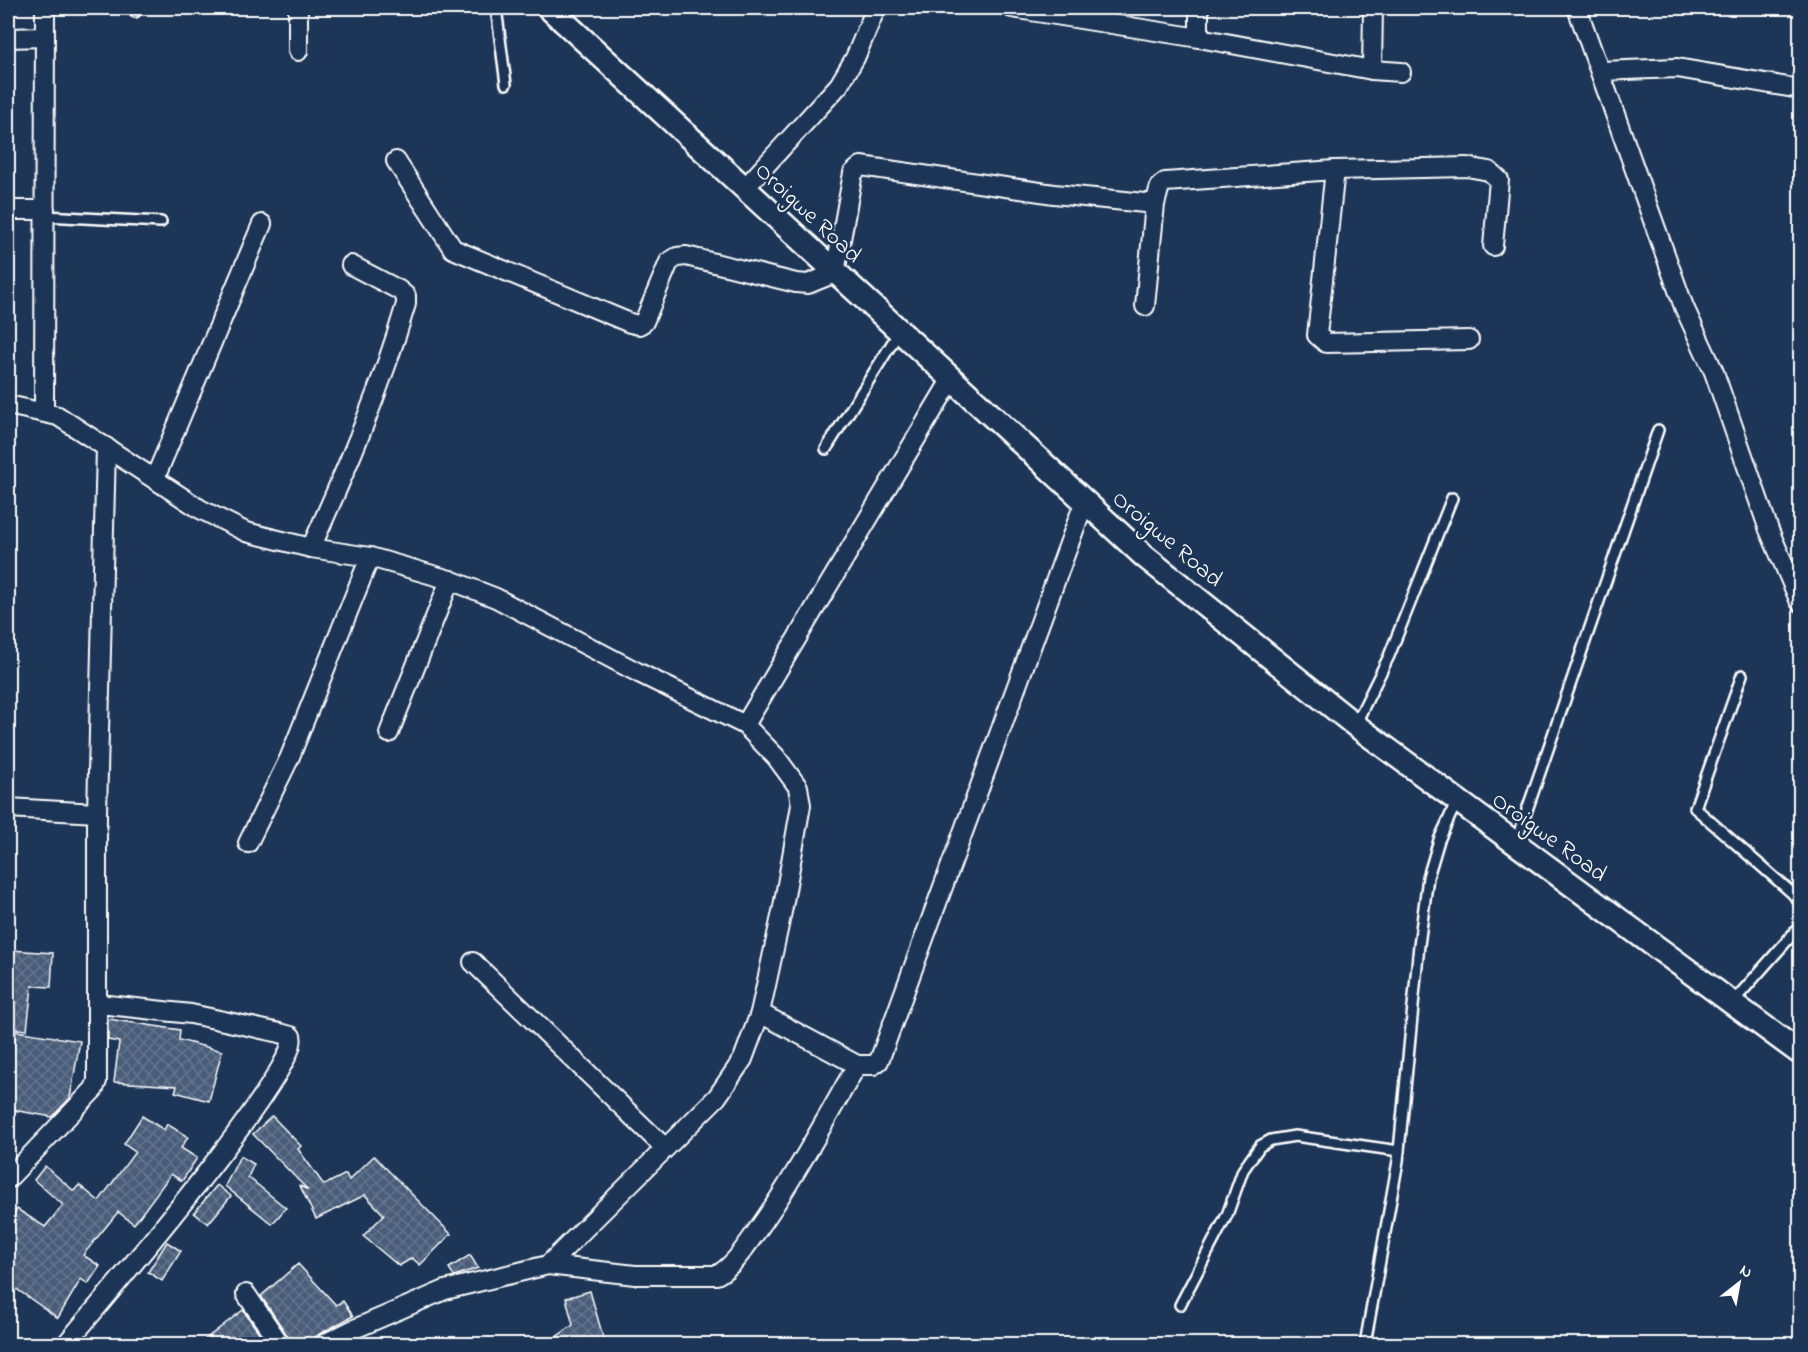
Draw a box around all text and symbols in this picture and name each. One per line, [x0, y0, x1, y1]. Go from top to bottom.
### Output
street label: Oroigwe Road [746, 155, 869, 273]
street label: Oroigwe Road [1103, 483, 1230, 597]
street label: Oroigwe Road [1483, 784, 1614, 892]
north arrow [1709, 1253, 1769, 1313]
text: N [1735, 1259, 1757, 1285]

